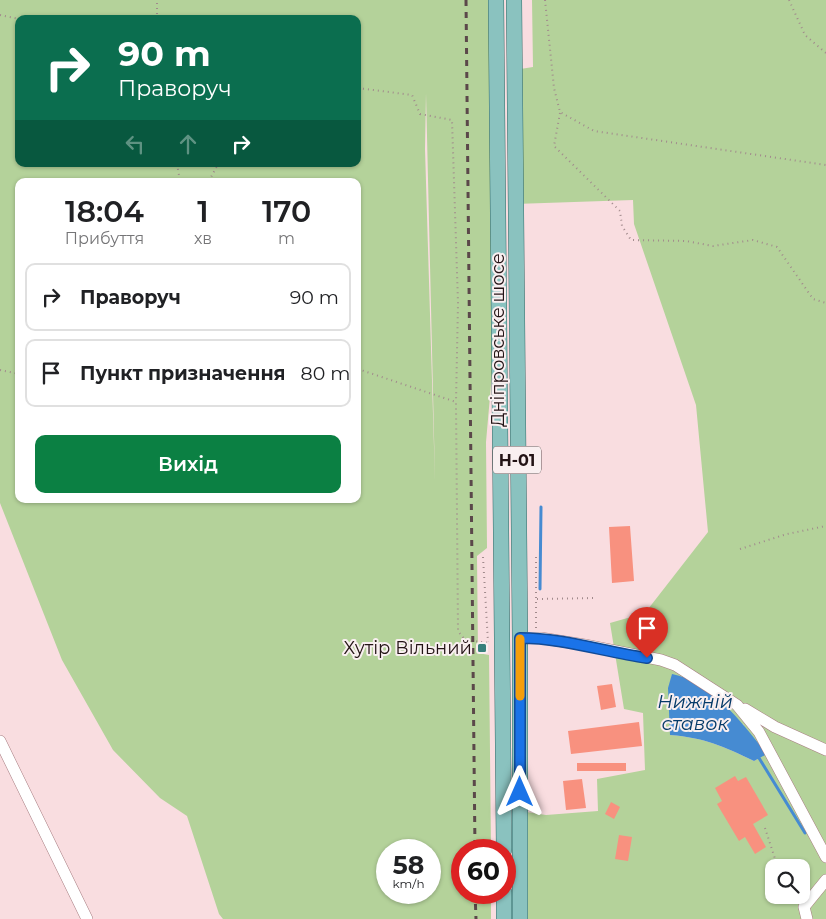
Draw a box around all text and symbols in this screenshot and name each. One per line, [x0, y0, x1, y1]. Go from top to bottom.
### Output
text: 90 m [118, 32, 211, 75]
icon: right [35, 35, 100, 100]
text: Праворуч [118, 75, 232, 102]
icon: left [121, 130, 149, 158]
icon: ahead [174, 130, 202, 158]
icon: right [227, 130, 255, 158]
text: 18:04 [65, 193, 144, 230]
text: 1 [197, 193, 209, 230]
text: 170 [262, 193, 311, 230]
text: Прибуття [65, 229, 144, 248]
text: хв [194, 229, 212, 248]
text: m [278, 229, 295, 248]
street label: Дніпровське шосе [487, 253, 509, 427]
icon: right [37, 283, 65, 311]
text: Праворуч [80, 286, 181, 309]
text: 90 m [290, 286, 339, 309]
icon: arrive [37, 359, 65, 387]
text: Пункт призначення [80, 362, 286, 385]
text: 80 m [301, 362, 350, 385]
button: Вихід [35, 435, 341, 493]
road number: Н-01 [493, 446, 541, 474]
pin [626, 607, 668, 658]
icon: arrive [633, 614, 661, 642]
place label: Хутір Вільний [343, 637, 472, 659]
marker: Хутір Вільний [476, 642, 488, 654]
water label: Нижній ставок [657, 690, 733, 735]
position arrow [493, 765, 545, 817]
speed limit sign: 60 [451, 839, 516, 904]
text: 58 [393, 850, 424, 880]
map controls [765, 859, 810, 904]
button: search [765, 859, 810, 904]
text: km/h [392, 876, 425, 891]

